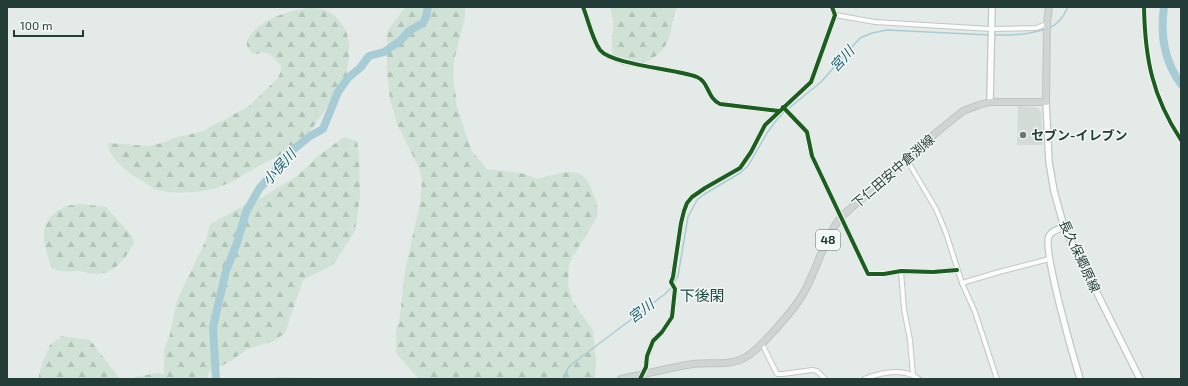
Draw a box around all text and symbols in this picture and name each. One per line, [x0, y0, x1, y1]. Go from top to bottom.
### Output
scale bar [14, 12, 83, 38]
text: 100 m [20, 18, 52, 32]
water label: 宮川 [826, 41, 859, 75]
place label: セブン-イレブン [1031, 127, 1127, 143]
marker: セブン-イレブン [1018, 130, 1028, 140]
street label: 下仁田安中倉渕線 [849, 131, 937, 211]
water label: 小俣川 [258, 144, 300, 188]
street label: 長久保郷原線 [1056, 217, 1104, 295]
road number: 48 [816, 230, 840, 250]
district label: 下後閑 [679, 286, 725, 304]
water label: 宮川 [624, 294, 659, 326]

